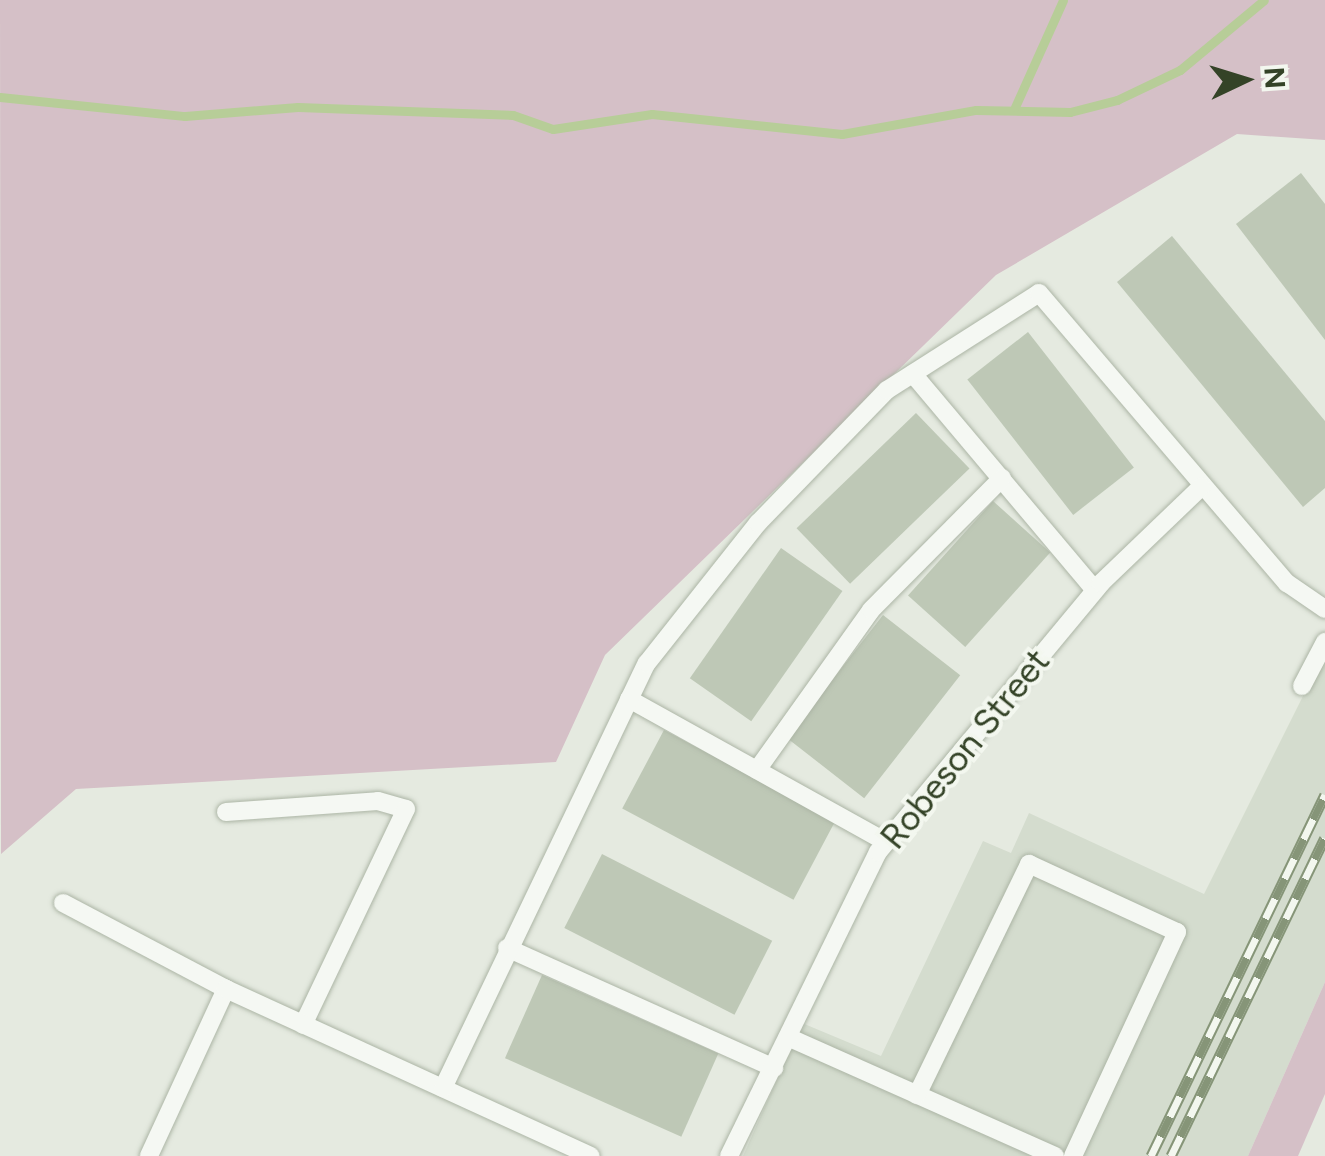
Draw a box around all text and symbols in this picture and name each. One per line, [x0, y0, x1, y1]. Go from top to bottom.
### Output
north arrow [1195, 30, 1295, 130]
text: N [1257, 66, 1293, 90]
street label: Robeson Street [872, 641, 1058, 857]

